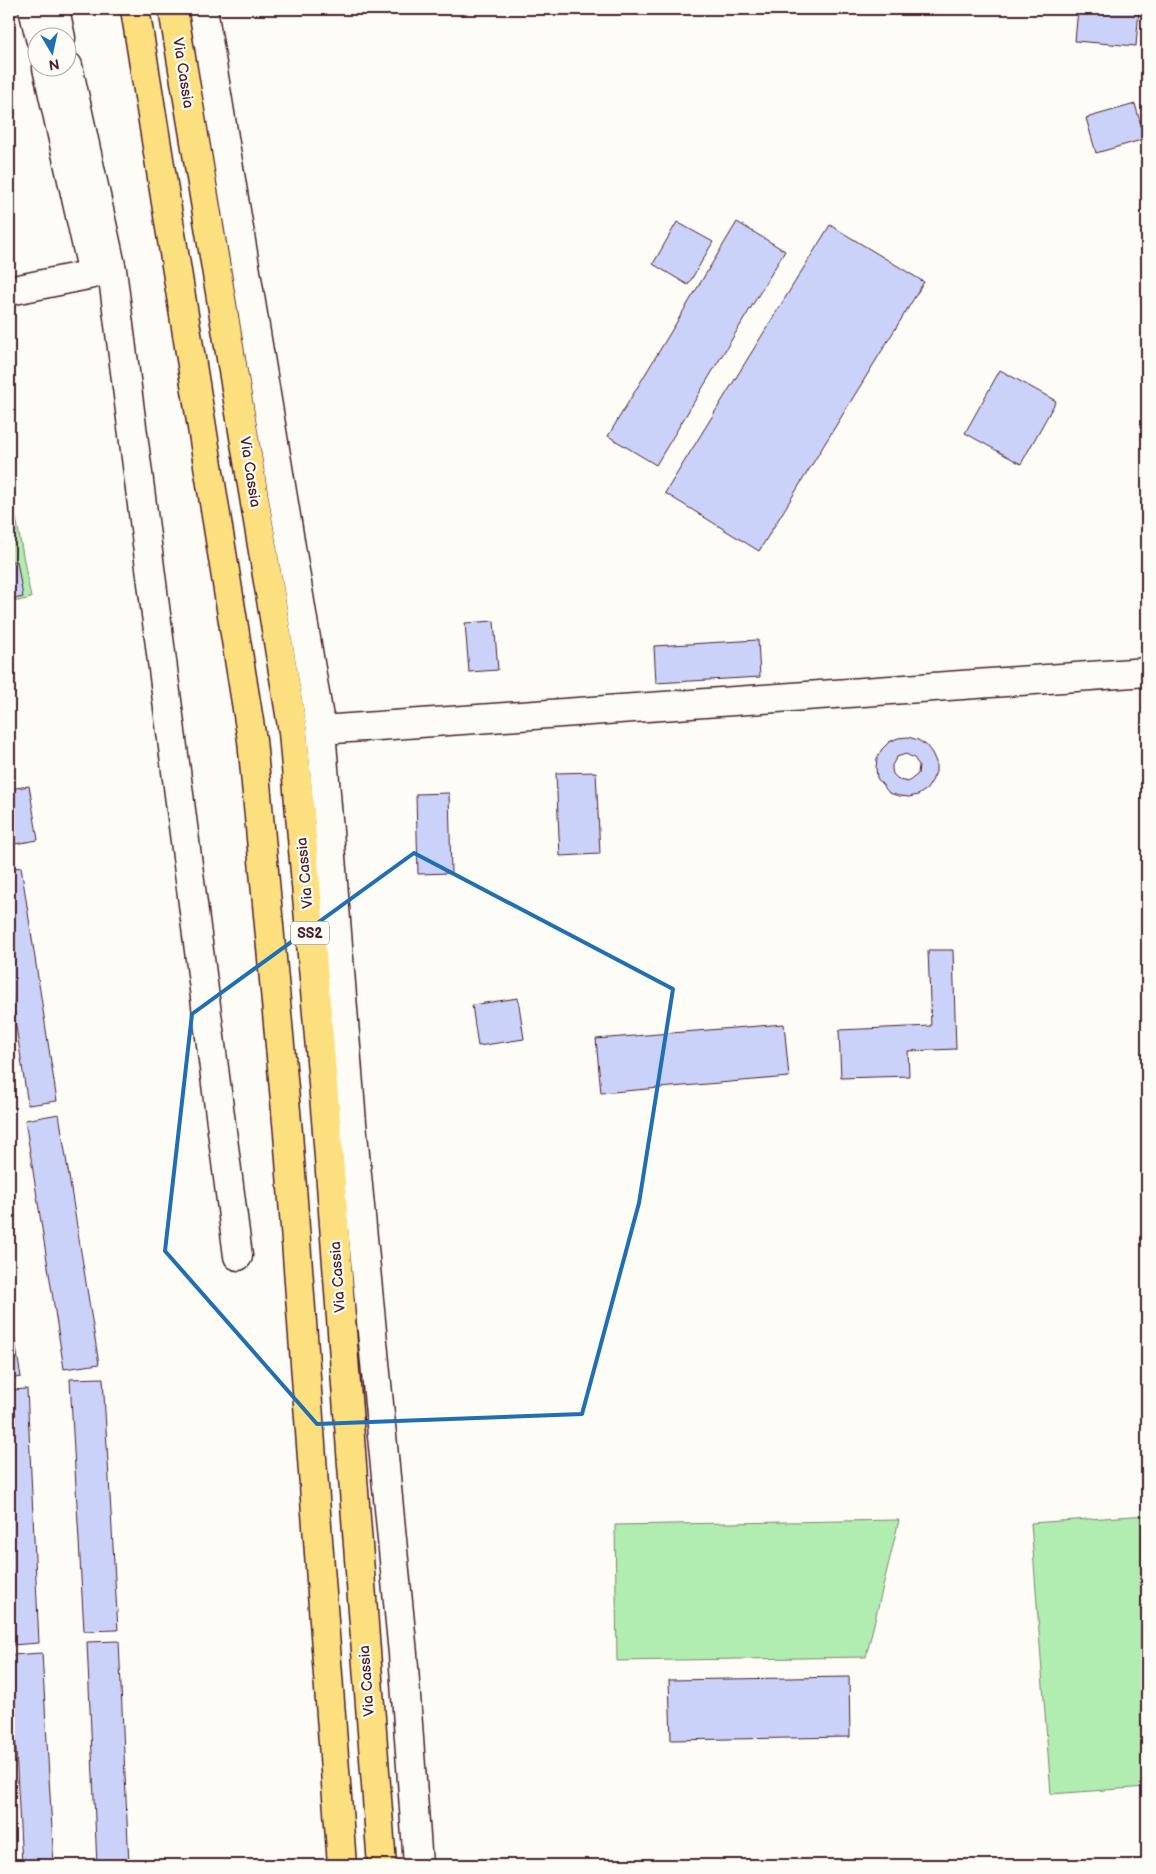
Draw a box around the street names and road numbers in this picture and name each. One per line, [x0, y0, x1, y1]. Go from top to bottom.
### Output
street label: Via Cassia [168, 36, 198, 110]
street label: Via Cassia [235, 435, 265, 509]
street label: Via Cassia [292, 837, 318, 909]
road number: SS2 [291, 921, 329, 944]
street label: Via Cassia [326, 1241, 350, 1313]
street label: Via Cassia [355, 1645, 379, 1717]

